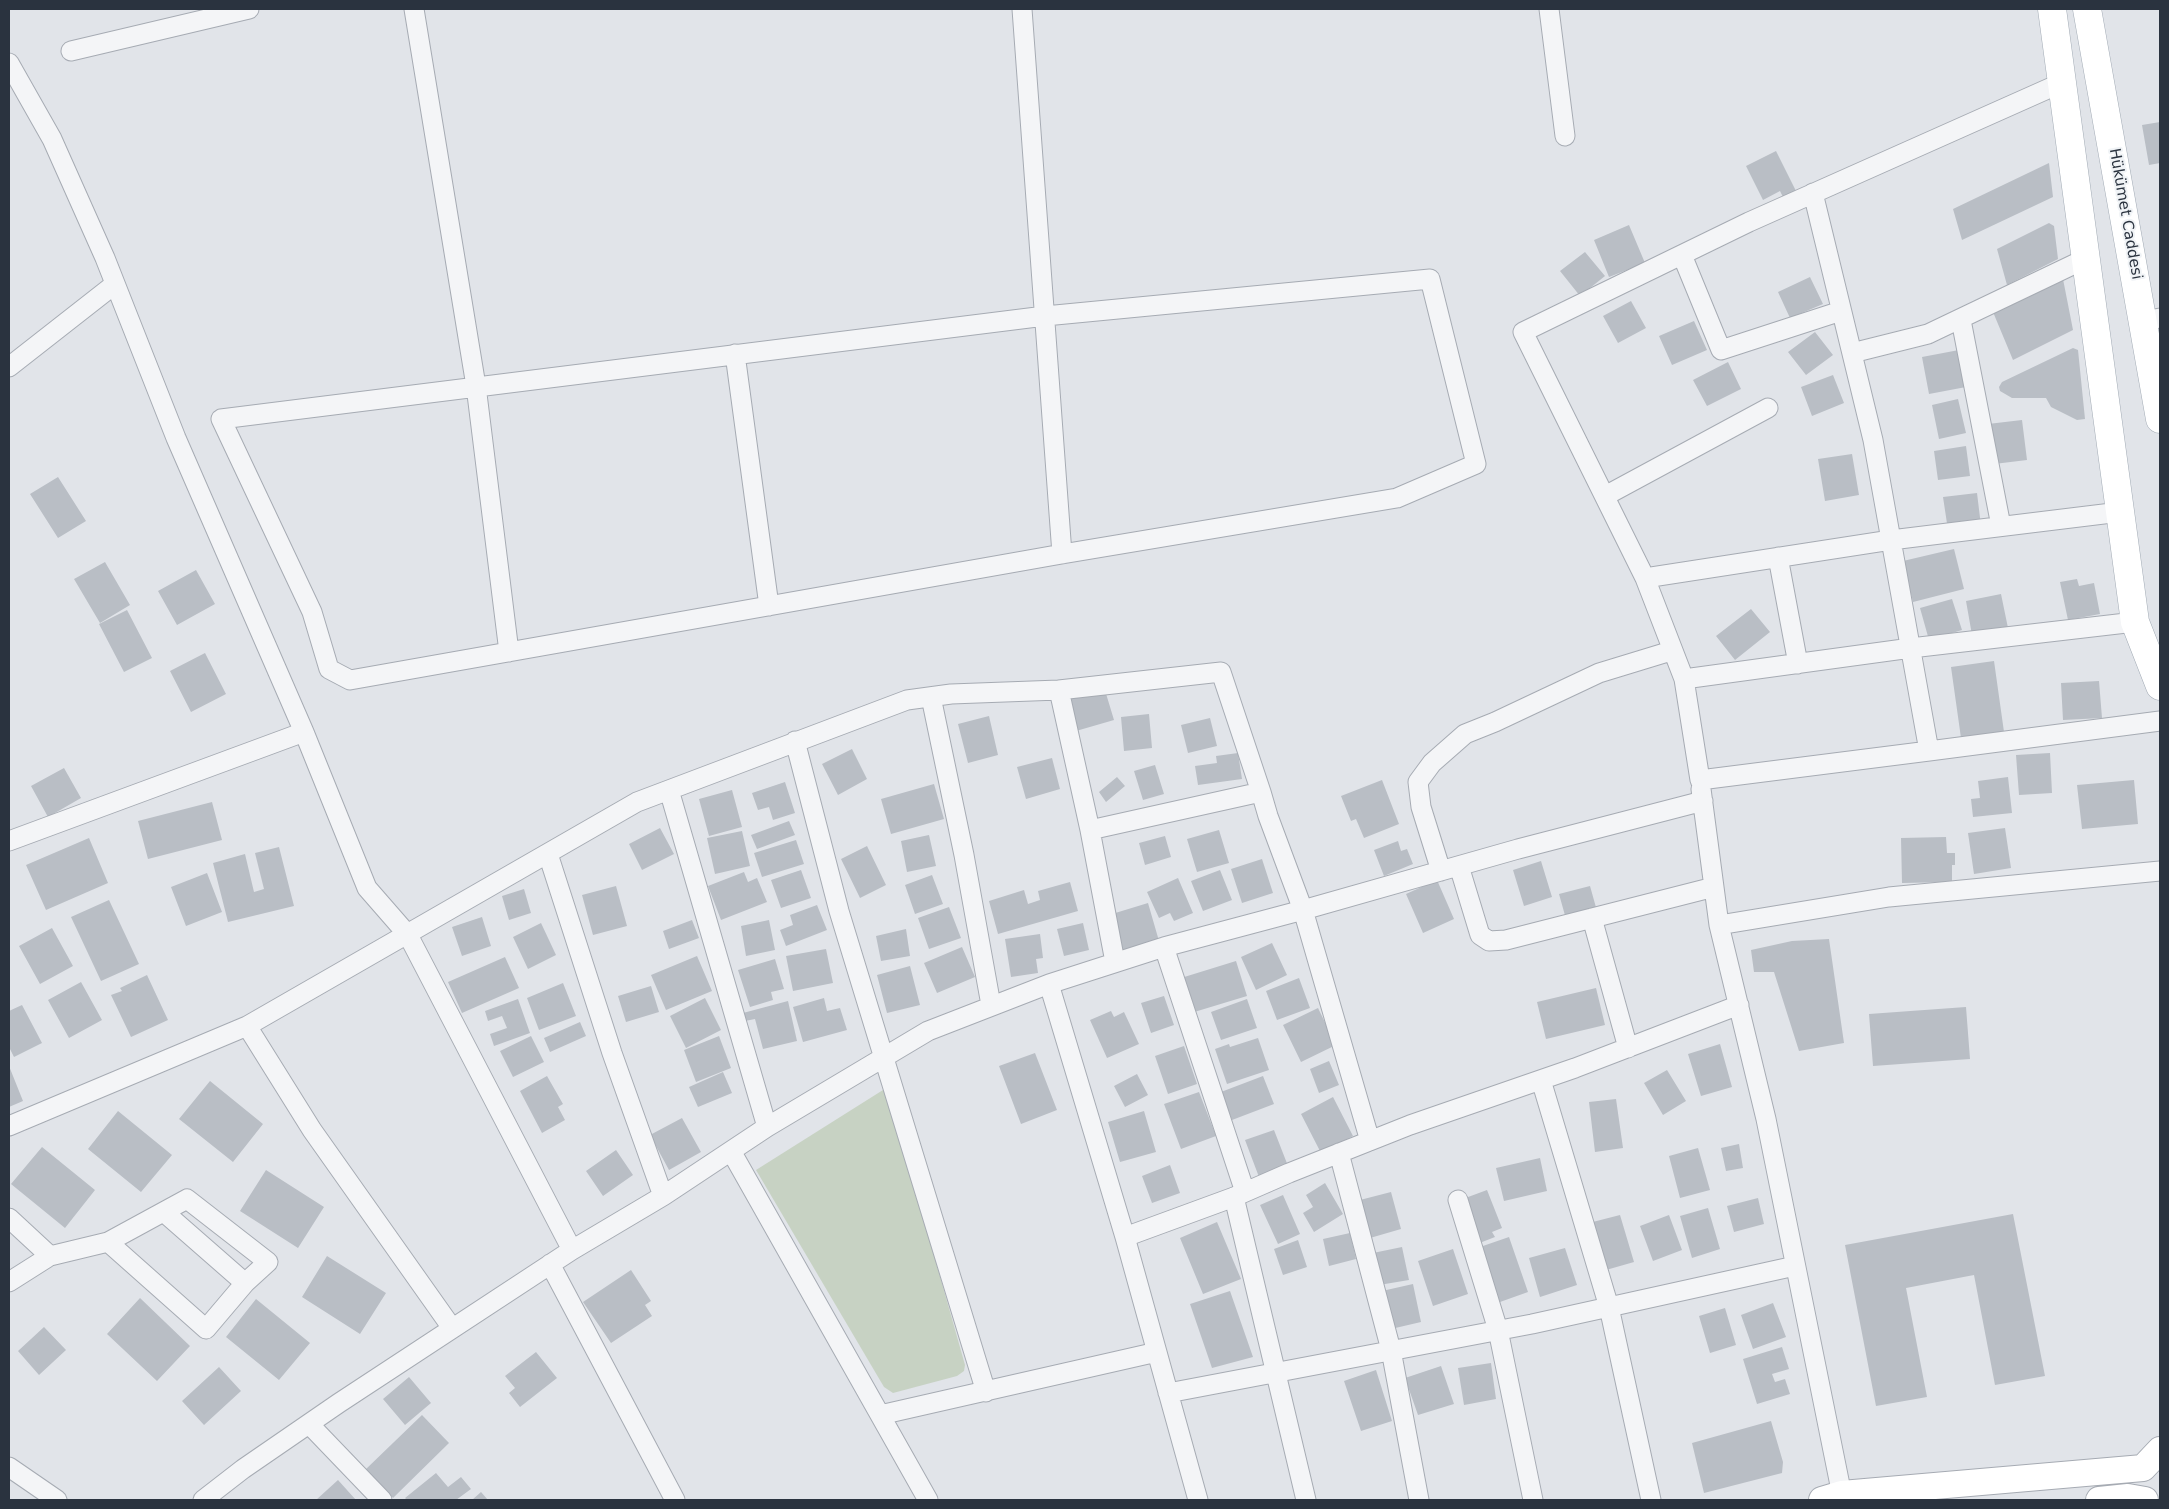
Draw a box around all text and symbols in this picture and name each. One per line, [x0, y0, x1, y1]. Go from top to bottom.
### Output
street label: Hükümet Caddesi [2105, 147, 2145, 281]

